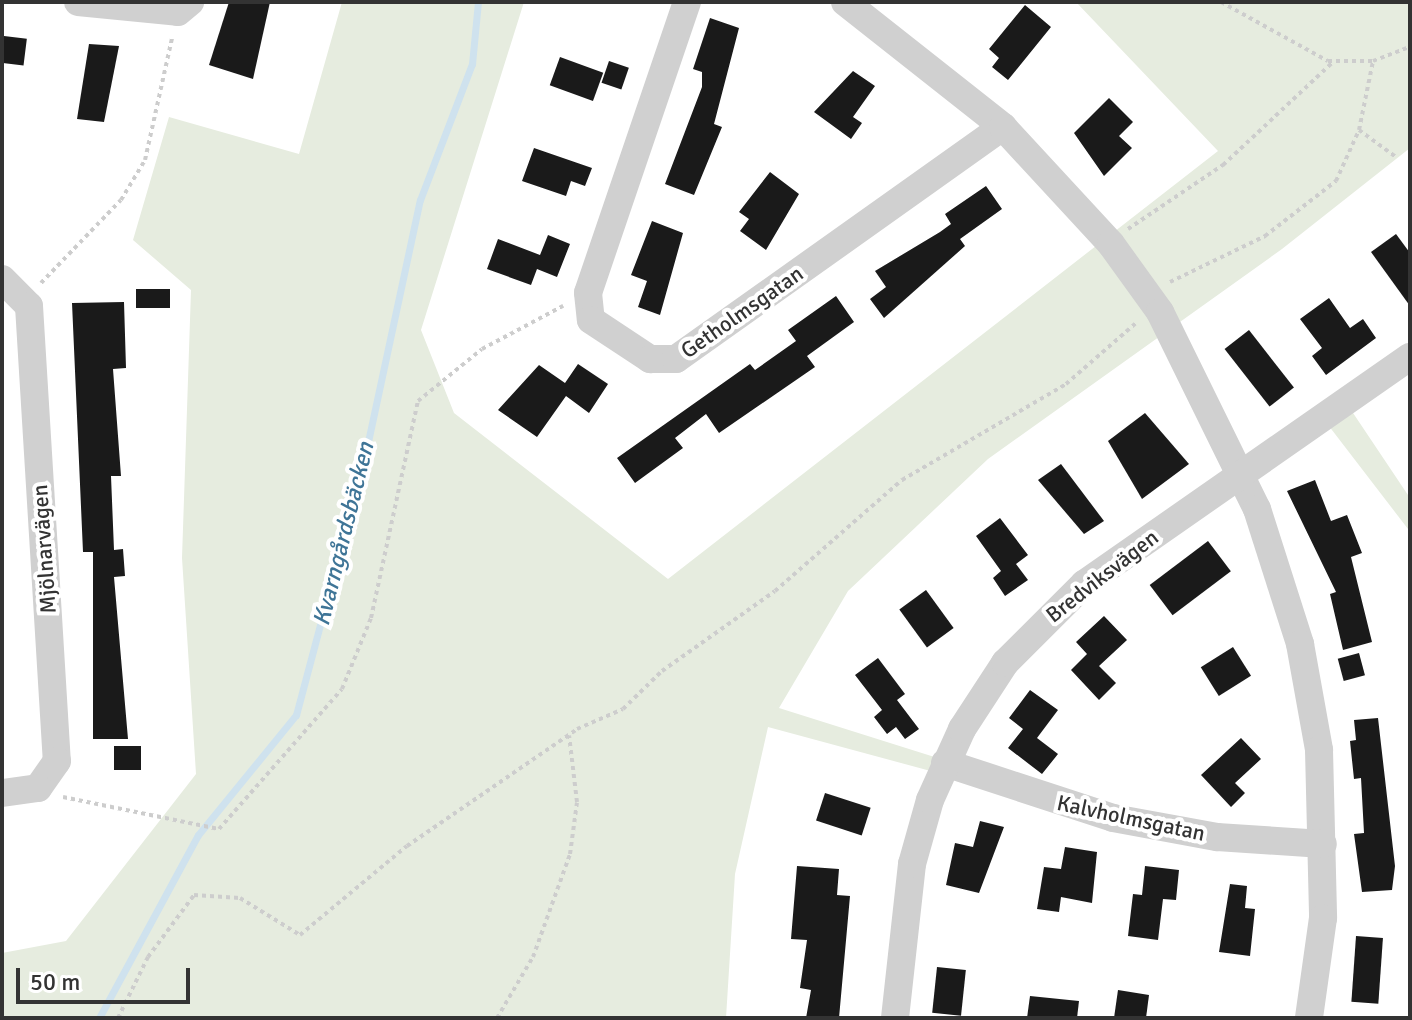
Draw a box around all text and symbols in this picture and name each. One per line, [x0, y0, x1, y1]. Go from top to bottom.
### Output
street label: Getholmsgatan [676, 260, 808, 364]
water label: Kvarngårdsbäcken [307, 439, 381, 629]
street label: Mjölnarvägen [26, 484, 62, 614]
street label: Bredviksvägen [1041, 524, 1163, 628]
street label: Kalvholmsgatan [1054, 789, 1208, 847]
scale bar [20, 952, 194, 1002]
text: 50 m [30, 967, 80, 997]

